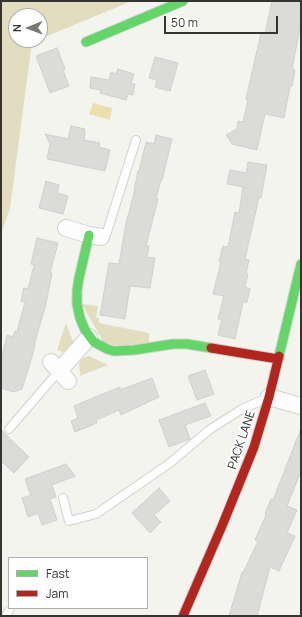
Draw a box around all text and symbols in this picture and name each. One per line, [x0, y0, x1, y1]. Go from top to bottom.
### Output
north arrow [8, 8, 48, 48]
scale bar [166, 8, 280, 34]
text: 50 m [171, 14, 198, 31]
text: N [9, 24, 24, 32]
street label: PACK LANE [225, 409, 259, 471]
legend [8, 557, 148, 609]
text: Fast [46, 565, 70, 582]
text: Jam [46, 585, 68, 602]

